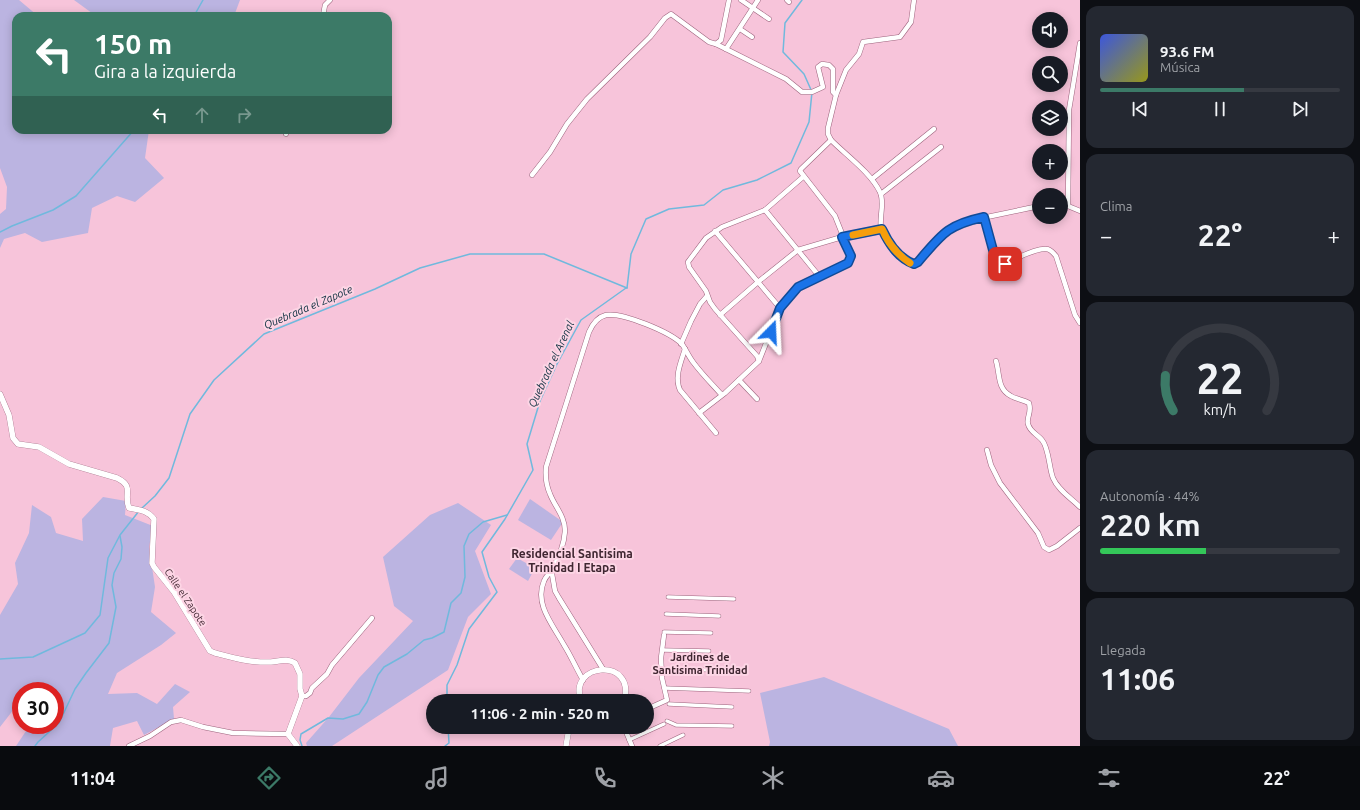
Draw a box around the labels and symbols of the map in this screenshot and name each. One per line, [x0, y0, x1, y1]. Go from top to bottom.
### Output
pin [988, 247, 1022, 281]
water label: Quebrada el Zapote [262, 283, 355, 331]
position arrow [750, 311, 792, 353]
water label: Quebrada el Arenal [526, 319, 576, 409]
district label: Residencial Santisima Trinidad I Etapa [511, 547, 633, 574]
street label: Calle el Zapote [162, 567, 209, 628]
district label: Jardines de Santisima Trinidad [652, 651, 748, 676]
speed limit sign: 30 [12, 682, 64, 734]

